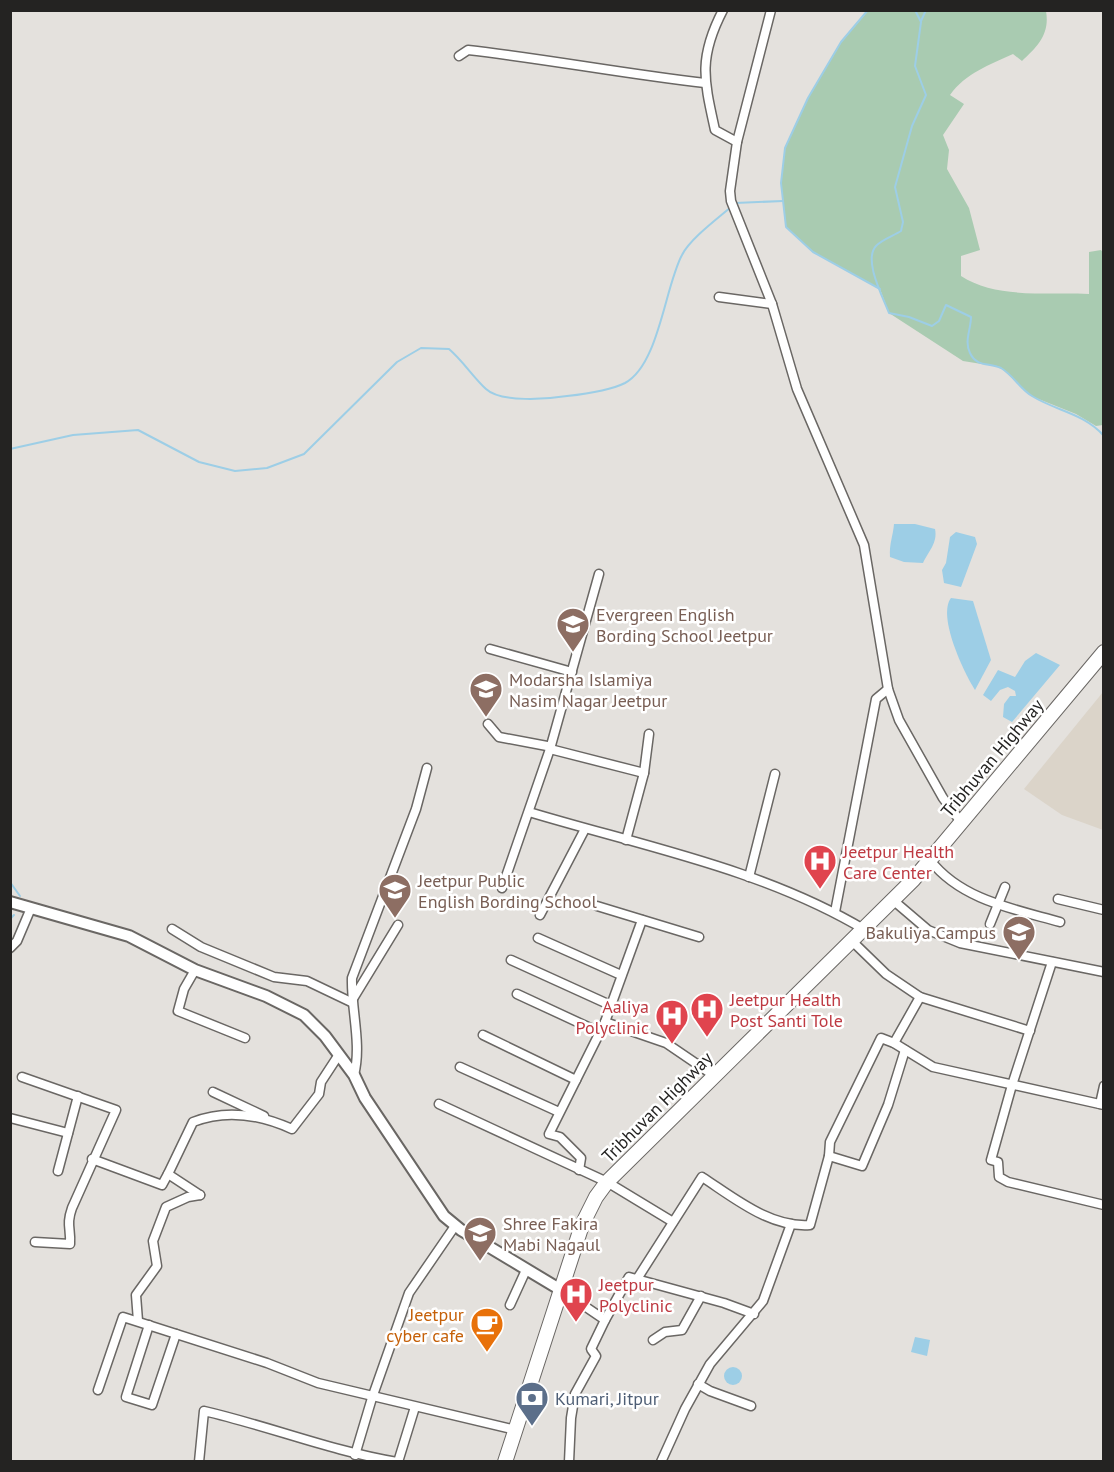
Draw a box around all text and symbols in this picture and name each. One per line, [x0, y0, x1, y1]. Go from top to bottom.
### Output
place label: Evergreen English Bording School Jeetpur [596, 603, 773, 647]
school or university icon: Evergreen English Bording School Jeetpur [555, 606, 591, 653]
place label: Modarsha Islamiya Nasim Nagar Jeetpur [509, 668, 667, 712]
school or university icon: Modarsha Islamiya Nasim Nagar Jeetpur [468, 671, 504, 718]
street label: Tribhuvan Highway [936, 694, 1049, 822]
place label: Jeetpur Health Care Center [842, 840, 954, 884]
hospital icon: Jeetpur Health Care Center [802, 843, 838, 890]
place label: Jeetpur Public English Bording School [417, 869, 597, 913]
school or university icon: Jeetpur Public English Bording School [377, 872, 413, 919]
school or university icon: Bakuliya Campus [1001, 914, 1037, 961]
place label: Bakuliya Campus [866, 921, 996, 944]
place label: Jeetpur Health Post Santi Tole [729, 988, 843, 1032]
hospital icon: Jeetpur Health Post Santi Tole [689, 991, 725, 1038]
place label: Aaliya Polyclinic [576, 995, 649, 1039]
hospital icon: Aaliya Polyclinic [654, 998, 690, 1045]
street label: Tribhuvan Highway [597, 1046, 718, 1167]
place label: Shree Fakira Mabi Nagaul [503, 1212, 601, 1256]
school or university icon: Shree Fakira Mabi Nagaul [462, 1215, 498, 1262]
place label: Jeetpur Polyclinic [598, 1273, 673, 1317]
hospital icon: Jeetpur Polyclinic [558, 1276, 594, 1323]
place label: Jeetpur cyber cafe [386, 1303, 464, 1347]
cafe icon: Jeetpur cyber cafe [469, 1306, 505, 1353]
bank icon: Kumari, Jitpur [514, 1380, 550, 1427]
place label: Kumari, Jitpur [555, 1387, 659, 1410]

